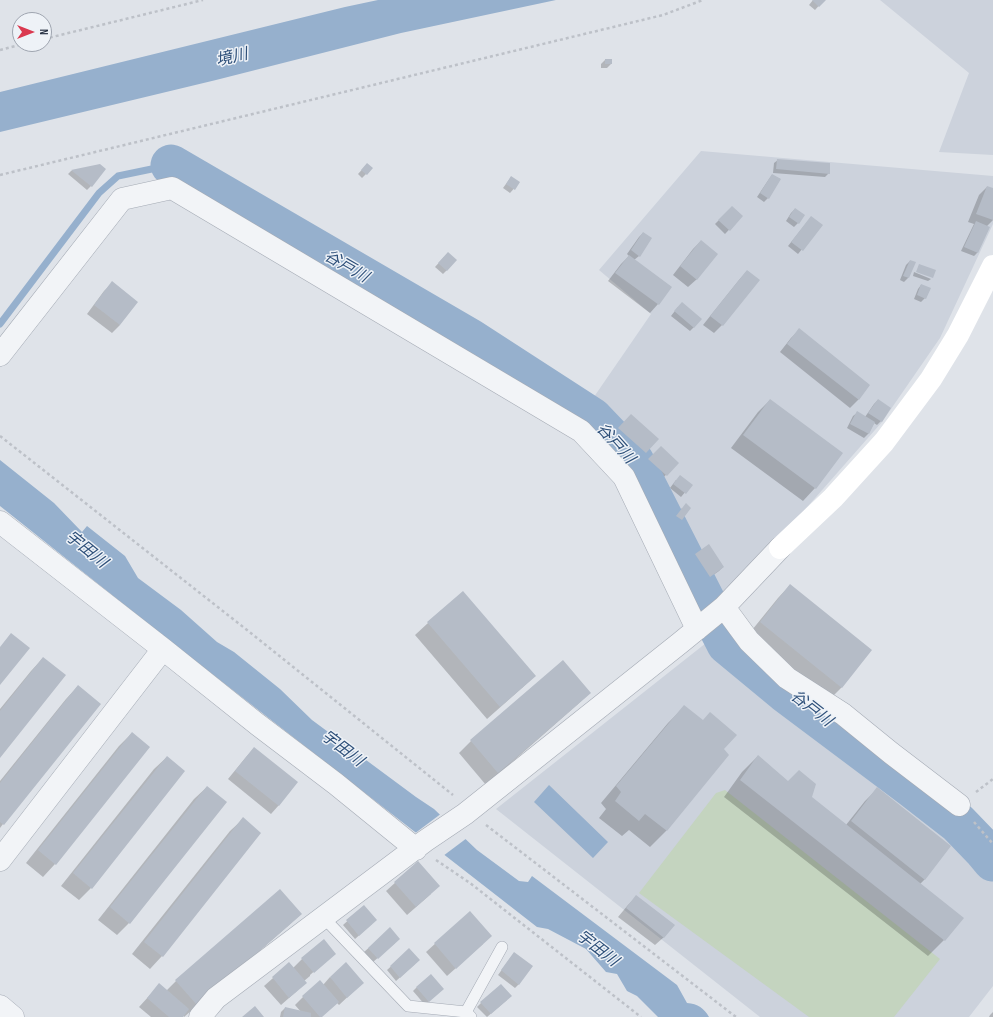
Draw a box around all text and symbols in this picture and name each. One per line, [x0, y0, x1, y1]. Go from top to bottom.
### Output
north arrow [12, 12, 52, 52]
text: N [37, 29, 50, 35]
water label: 境川 [214, 45, 250, 71]
water label: 谷戸川 [320, 247, 372, 287]
water label: 谷戸川 [592, 420, 638, 468]
water label: 宇田川 [61, 527, 111, 573]
water label: 谷戸川 [786, 687, 836, 731]
water label: 宇田川 [317, 727, 367, 771]
water label: 宇田川 [572, 927, 622, 971]

